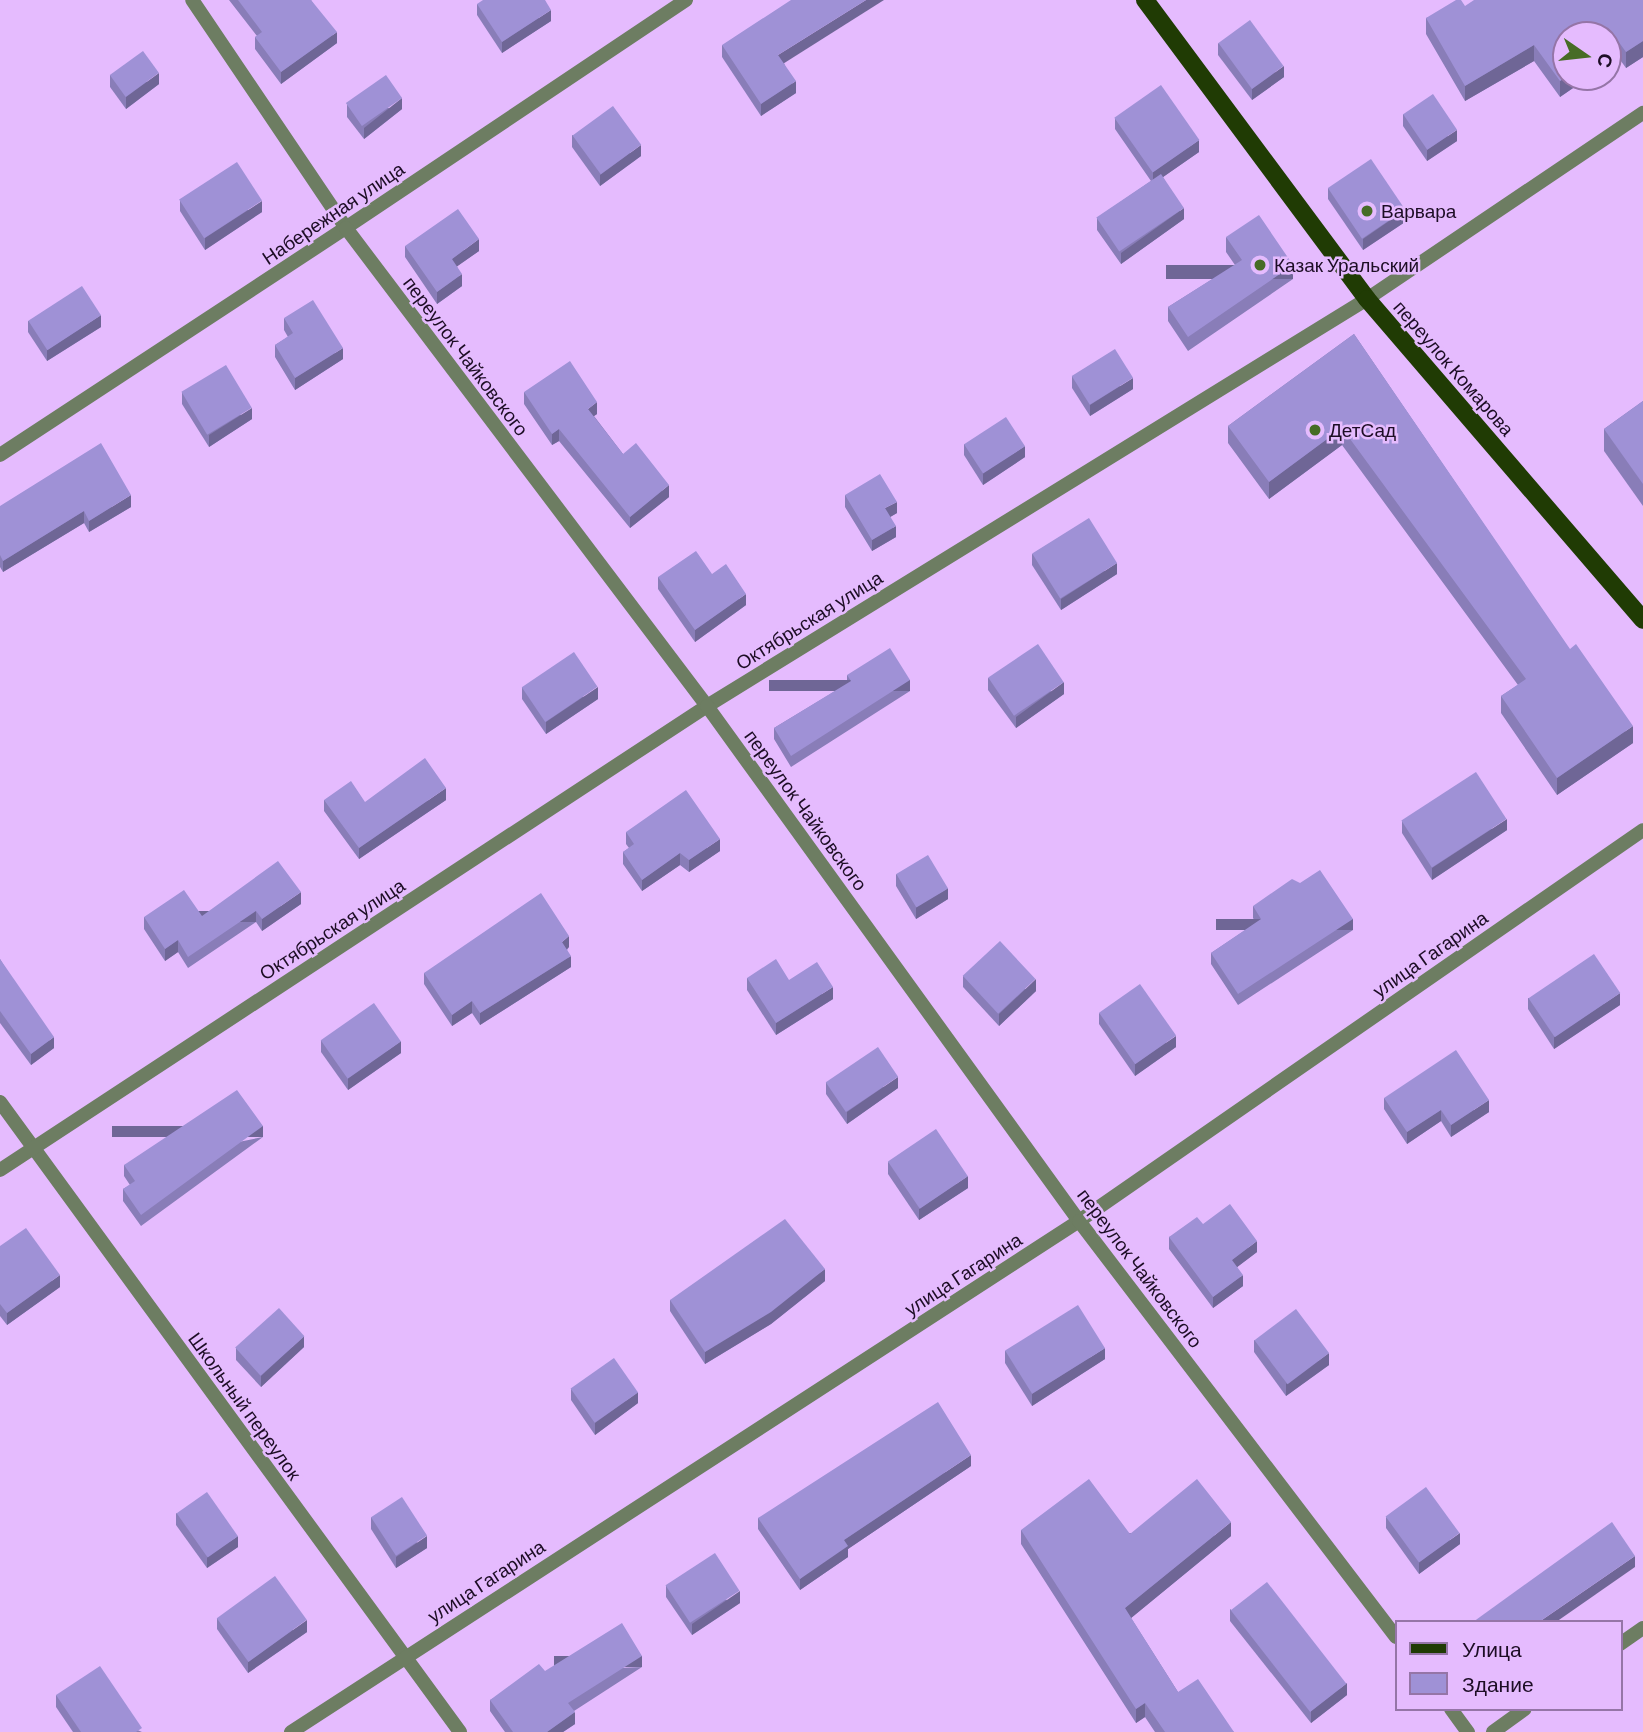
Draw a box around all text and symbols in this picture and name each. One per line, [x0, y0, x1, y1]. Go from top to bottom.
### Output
north arrow [1552, 21, 1622, 91]
text: С [1593, 51, 1619, 70]
street label: Набережная улица [258, 157, 408, 269]
place label: Варвара [1381, 200, 1456, 222]
marker: Варвара [1359, 203, 1375, 219]
place label: Казак Уральский [1274, 254, 1419, 276]
marker: Казак Уральский [1252, 257, 1268, 273]
street label: переулок Чайковского [399, 272, 533, 440]
street label: переулок Комарова [1389, 296, 1519, 440]
place label: ДетСад [1329, 419, 1396, 441]
marker: ДетСад [1307, 422, 1323, 438]
street label: Октябрьская улица [731, 566, 887, 674]
street label: переулок Чайковского [740, 725, 872, 895]
street label: Октябрьская улица [255, 873, 409, 985]
street label: улица Гагарина [1368, 906, 1492, 1002]
street label: переулок Чайковского [1073, 1184, 1207, 1352]
street label: улица Гагарина [900, 1228, 1026, 1320]
street label: Школьный переулок [184, 1328, 306, 1484]
street label: улица Гагарина [423, 1535, 549, 1627]
legend [1394, 1620, 1622, 1711]
text: Улица [1462, 1636, 1522, 1661]
text: Здание [1462, 1671, 1534, 1696]

